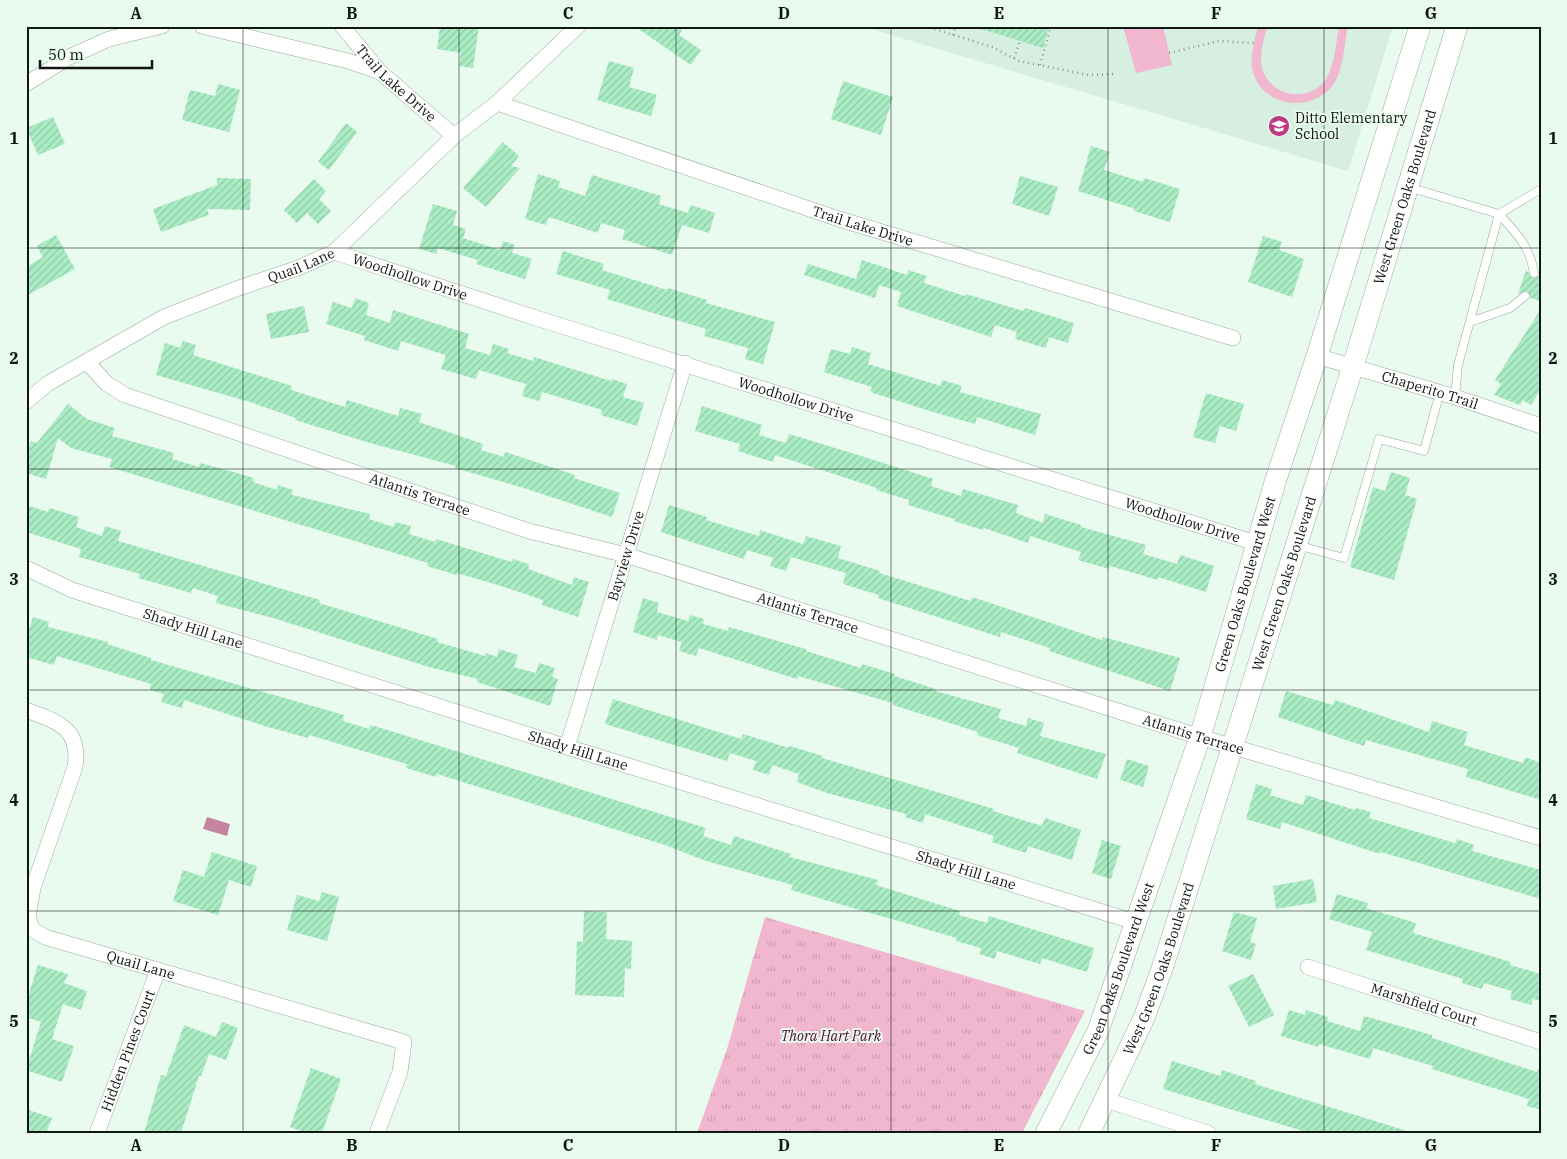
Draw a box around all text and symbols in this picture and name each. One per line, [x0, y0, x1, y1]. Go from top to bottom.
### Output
text: A [130, 3, 142, 23]
text: B [346, 3, 358, 23]
text: C [563, 3, 573, 23]
text: D [778, 3, 790, 23]
text: E [994, 3, 1004, 23]
text: F [1211, 3, 1221, 23]
text: G [1425, 3, 1437, 23]
scale bar [40, 38, 152, 70]
street label: Trail Lake Drive [352, 41, 440, 126]
text: 50 m [48, 45, 84, 64]
street label: West Green Oaks Boulevard [1369, 107, 1440, 287]
place label: Ditto Elementary School [1295, 109, 1408, 143]
school or university icon: Ditto Elementary School [1267, 114, 1291, 138]
text: 1 [9, 128, 19, 148]
text: 1 [1548, 128, 1558, 148]
street label: Trail Lake Drive [810, 202, 916, 250]
street label: Quail Lane [265, 244, 337, 287]
street label: Woodhollow Drive [350, 250, 470, 304]
text: 2 [9, 348, 19, 368]
text: 2 [1548, 348, 1558, 368]
street label: Chaperito Trail [1380, 367, 1481, 413]
street label: Woodhollow Drive [736, 373, 856, 426]
street label: Atlantis Terrace [367, 469, 473, 520]
street label: West Green Oaks Boulevard [1248, 493, 1320, 673]
street label: Woodhollow Drive [1123, 494, 1243, 547]
street label: Green Oaks Boulevard West [1211, 494, 1279, 674]
street label: Bayview Drive [603, 508, 648, 603]
text: 3 [9, 569, 19, 589]
text: 3 [1548, 569, 1558, 589]
street label: Atlantis Terrace [755, 588, 861, 637]
street label: Shady Hill Lane [141, 604, 245, 653]
street label: Atlantis Terrace [1140, 710, 1246, 759]
street label: Shady Hill Lane [526, 726, 630, 774]
text: 4 [9, 790, 19, 810]
text: 4 [1548, 790, 1558, 810]
street label: Shady Hill Lane [914, 846, 1018, 894]
street label: Green Oaks Boulevard West [1078, 880, 1158, 1058]
street label: West Green Oaks Boulevard [1119, 880, 1198, 1058]
street label: Quail Lane [104, 946, 177, 984]
street label: Marshfield Court [1369, 979, 1480, 1030]
street label: Hidden Pines Court [97, 987, 159, 1114]
text: 5 [9, 1011, 19, 1031]
text: 5 [1548, 1011, 1558, 1031]
park label: Thora Hart Park [781, 1027, 882, 1045]
text: A [130, 1135, 142, 1155]
text: B [346, 1135, 358, 1155]
text: C [563, 1135, 573, 1155]
text: D [778, 1135, 790, 1155]
text: E [994, 1135, 1004, 1155]
text: F [1211, 1135, 1221, 1155]
text: G [1425, 1135, 1437, 1155]

